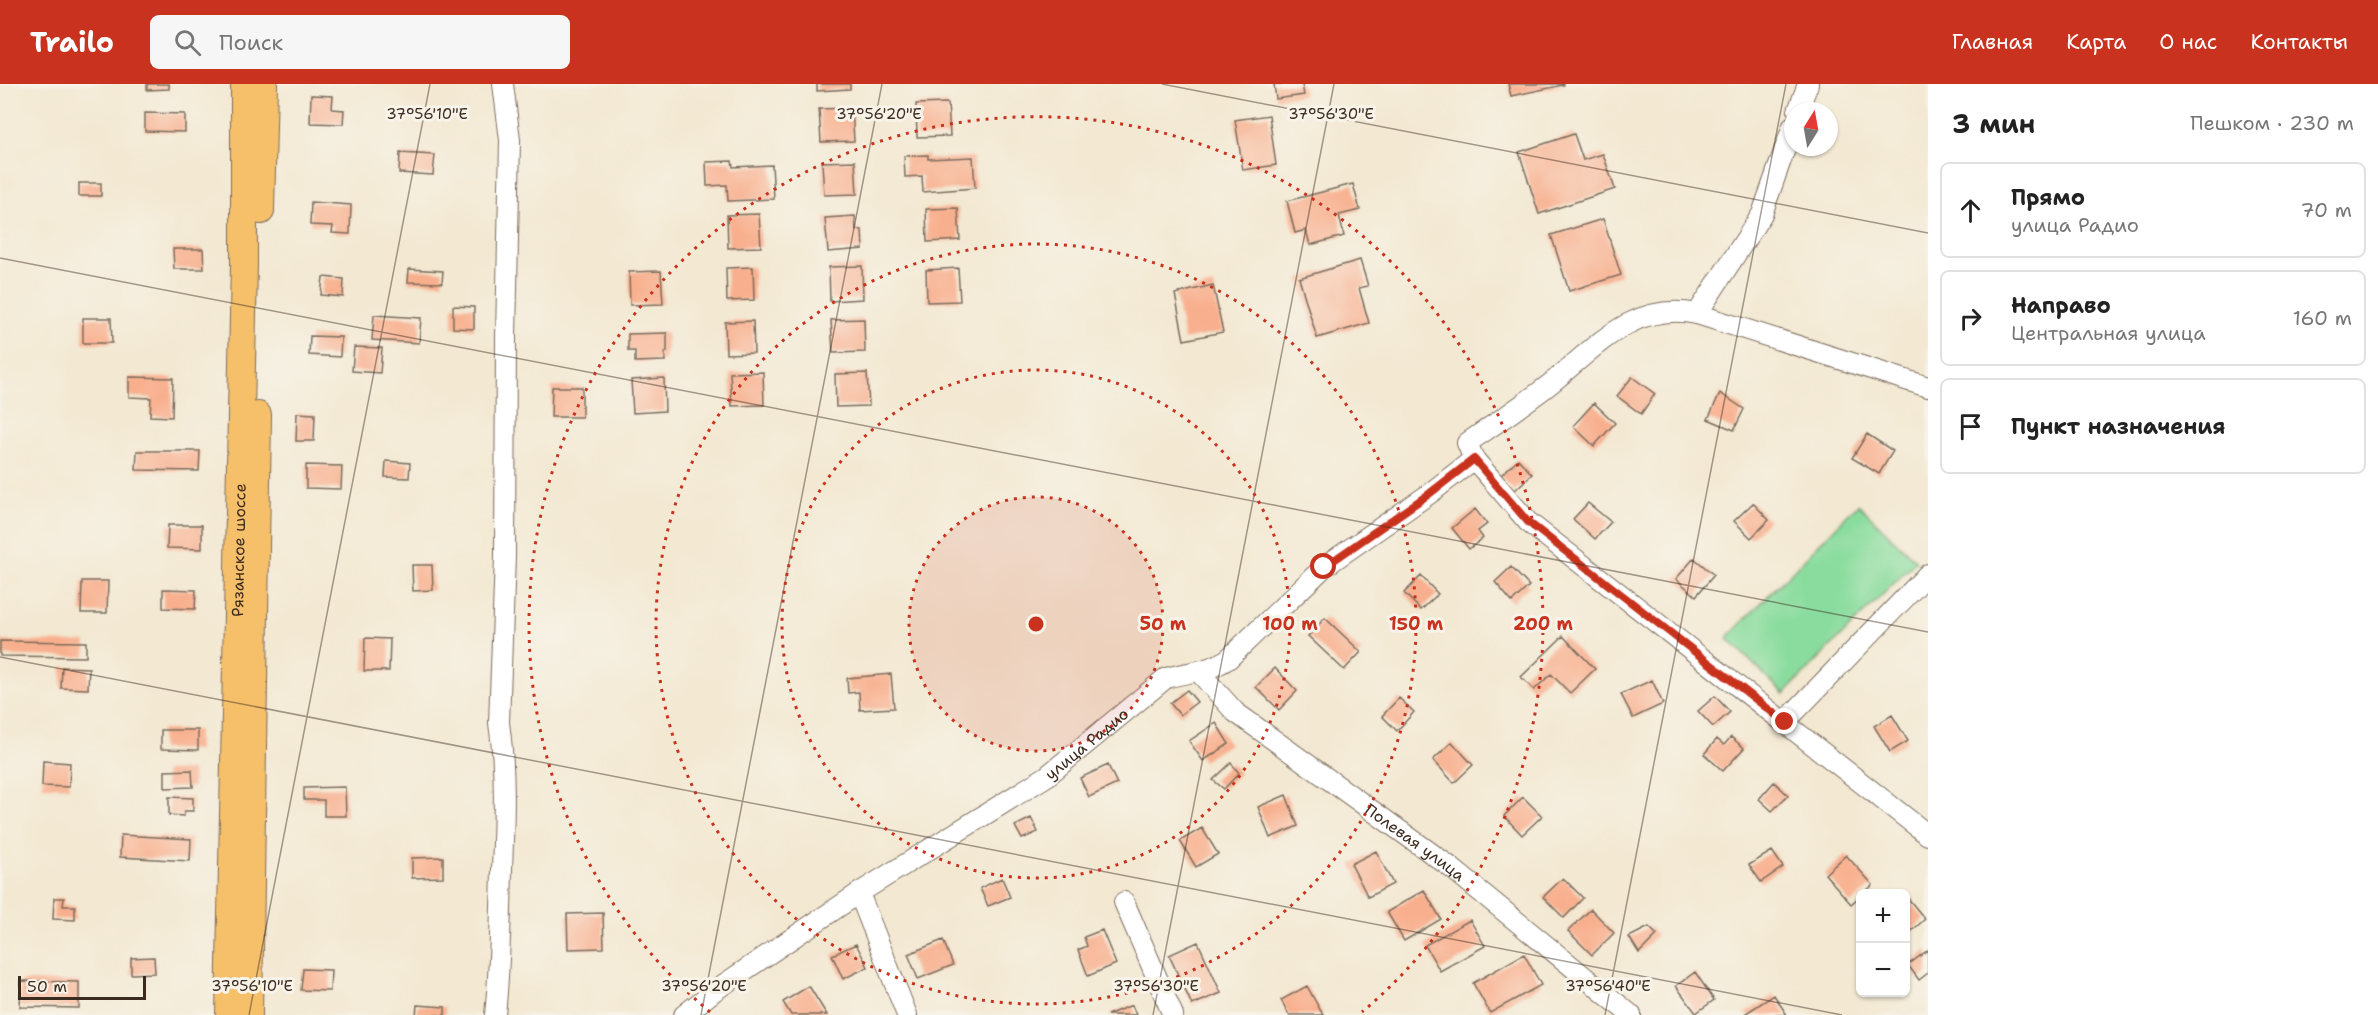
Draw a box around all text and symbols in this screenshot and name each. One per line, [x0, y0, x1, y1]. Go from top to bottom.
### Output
search box [150, 15, 570, 69]
text: Trailo [30, 23, 114, 61]
icon: search [171, 26, 204, 59]
text: Поиск [219, 28, 283, 57]
text: Главная [1952, 28, 2033, 56]
text: Карта [2066, 28, 2126, 56]
text: О нас [2159, 28, 2217, 56]
text: Контакты [2250, 28, 2348, 56]
north arrow [1784, 102, 1838, 156]
text: 37°56'10"E [386, 104, 468, 124]
text: 37°56'20"E [836, 104, 922, 124]
text: 37°56'30"E [1288, 104, 1374, 124]
text: 3 мин [1952, 106, 2035, 141]
text: Пешком · 230 m [2190, 110, 2354, 136]
text: Прямо [2011, 183, 2085, 212]
icon: ahead [1954, 194, 1987, 227]
text: 70 m [2300, 197, 2352, 223]
text: улица Радио [2011, 212, 2139, 238]
text: Направо [2011, 291, 2111, 320]
icon: right [1954, 302, 1987, 335]
text: 160 m [2293, 305, 2352, 331]
text: Центральная улица [2011, 320, 2206, 346]
icon: arrive [1954, 410, 1987, 443]
text: Пункт назначения [2011, 412, 2225, 441]
street label: Рязанское шоссе [227, 483, 251, 617]
route start [1310, 553, 1336, 579]
text: 50 m [1140, 612, 1187, 636]
text: 100 m [1262, 612, 1318, 636]
text: 150 m [1389, 612, 1444, 636]
text: 200 m [1513, 612, 1574, 636]
centre of rings [1026, 614, 1046, 634]
street label: улица Радио [1041, 703, 1133, 785]
route end [1771, 708, 1797, 734]
street label: Полевая улица [1361, 799, 1469, 886]
map controls [1856, 889, 1910, 997]
button: + [1856, 889, 1910, 943]
button: − [1856, 943, 1910, 997]
scale bar [18, 973, 146, 1000]
text: 50 m [27, 976, 67, 997]
text: 37°56'10"E [211, 976, 293, 996]
text: 37°56'20"E [661, 976, 747, 996]
text: 37°56'30"E [1113, 976, 1199, 996]
text: 37°56'40"E [1565, 976, 1651, 996]

